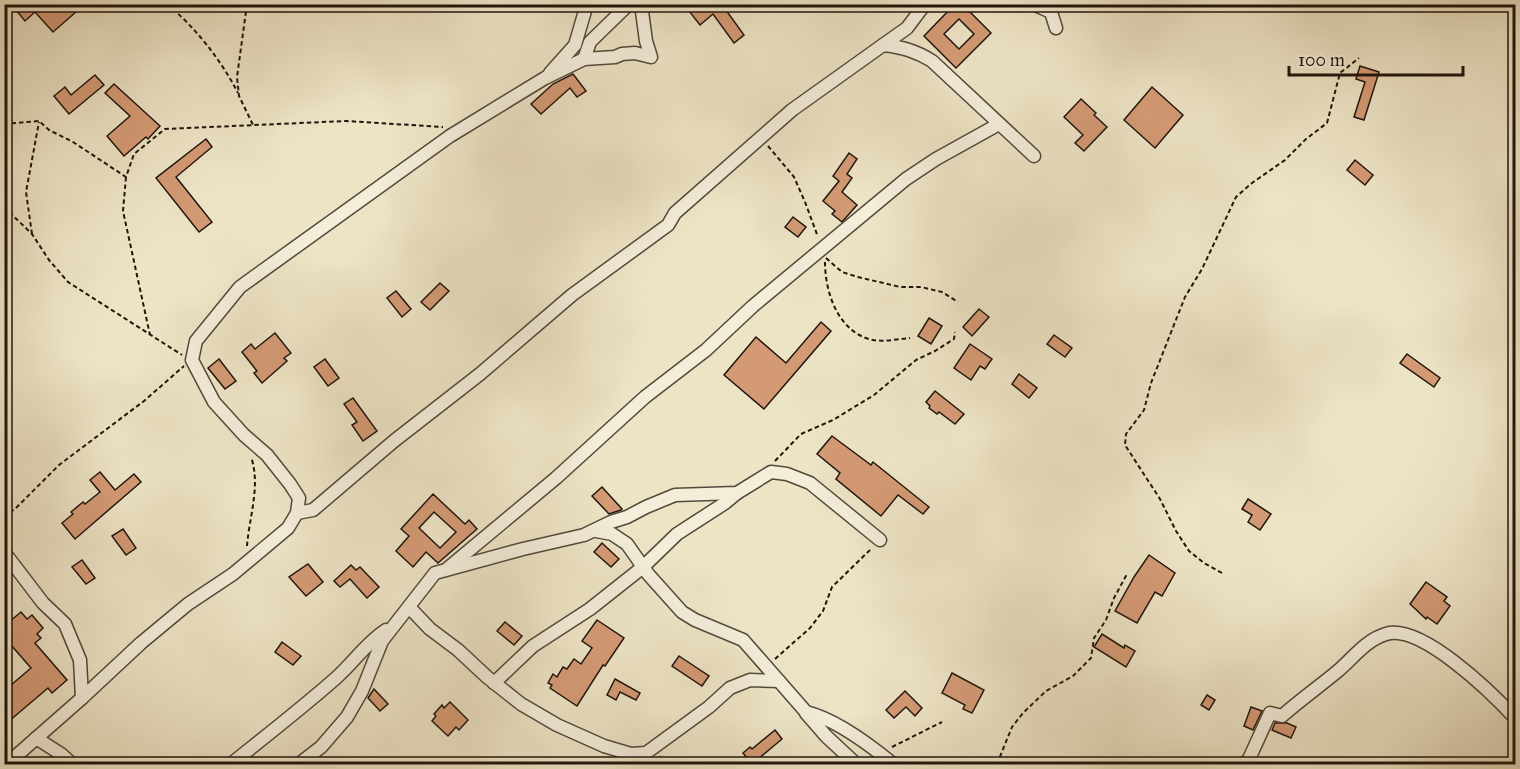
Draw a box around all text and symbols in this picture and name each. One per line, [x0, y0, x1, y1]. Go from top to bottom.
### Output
scale bar [1289, 39, 1463, 77]
text: 100 m [1298, 49, 1345, 71]

